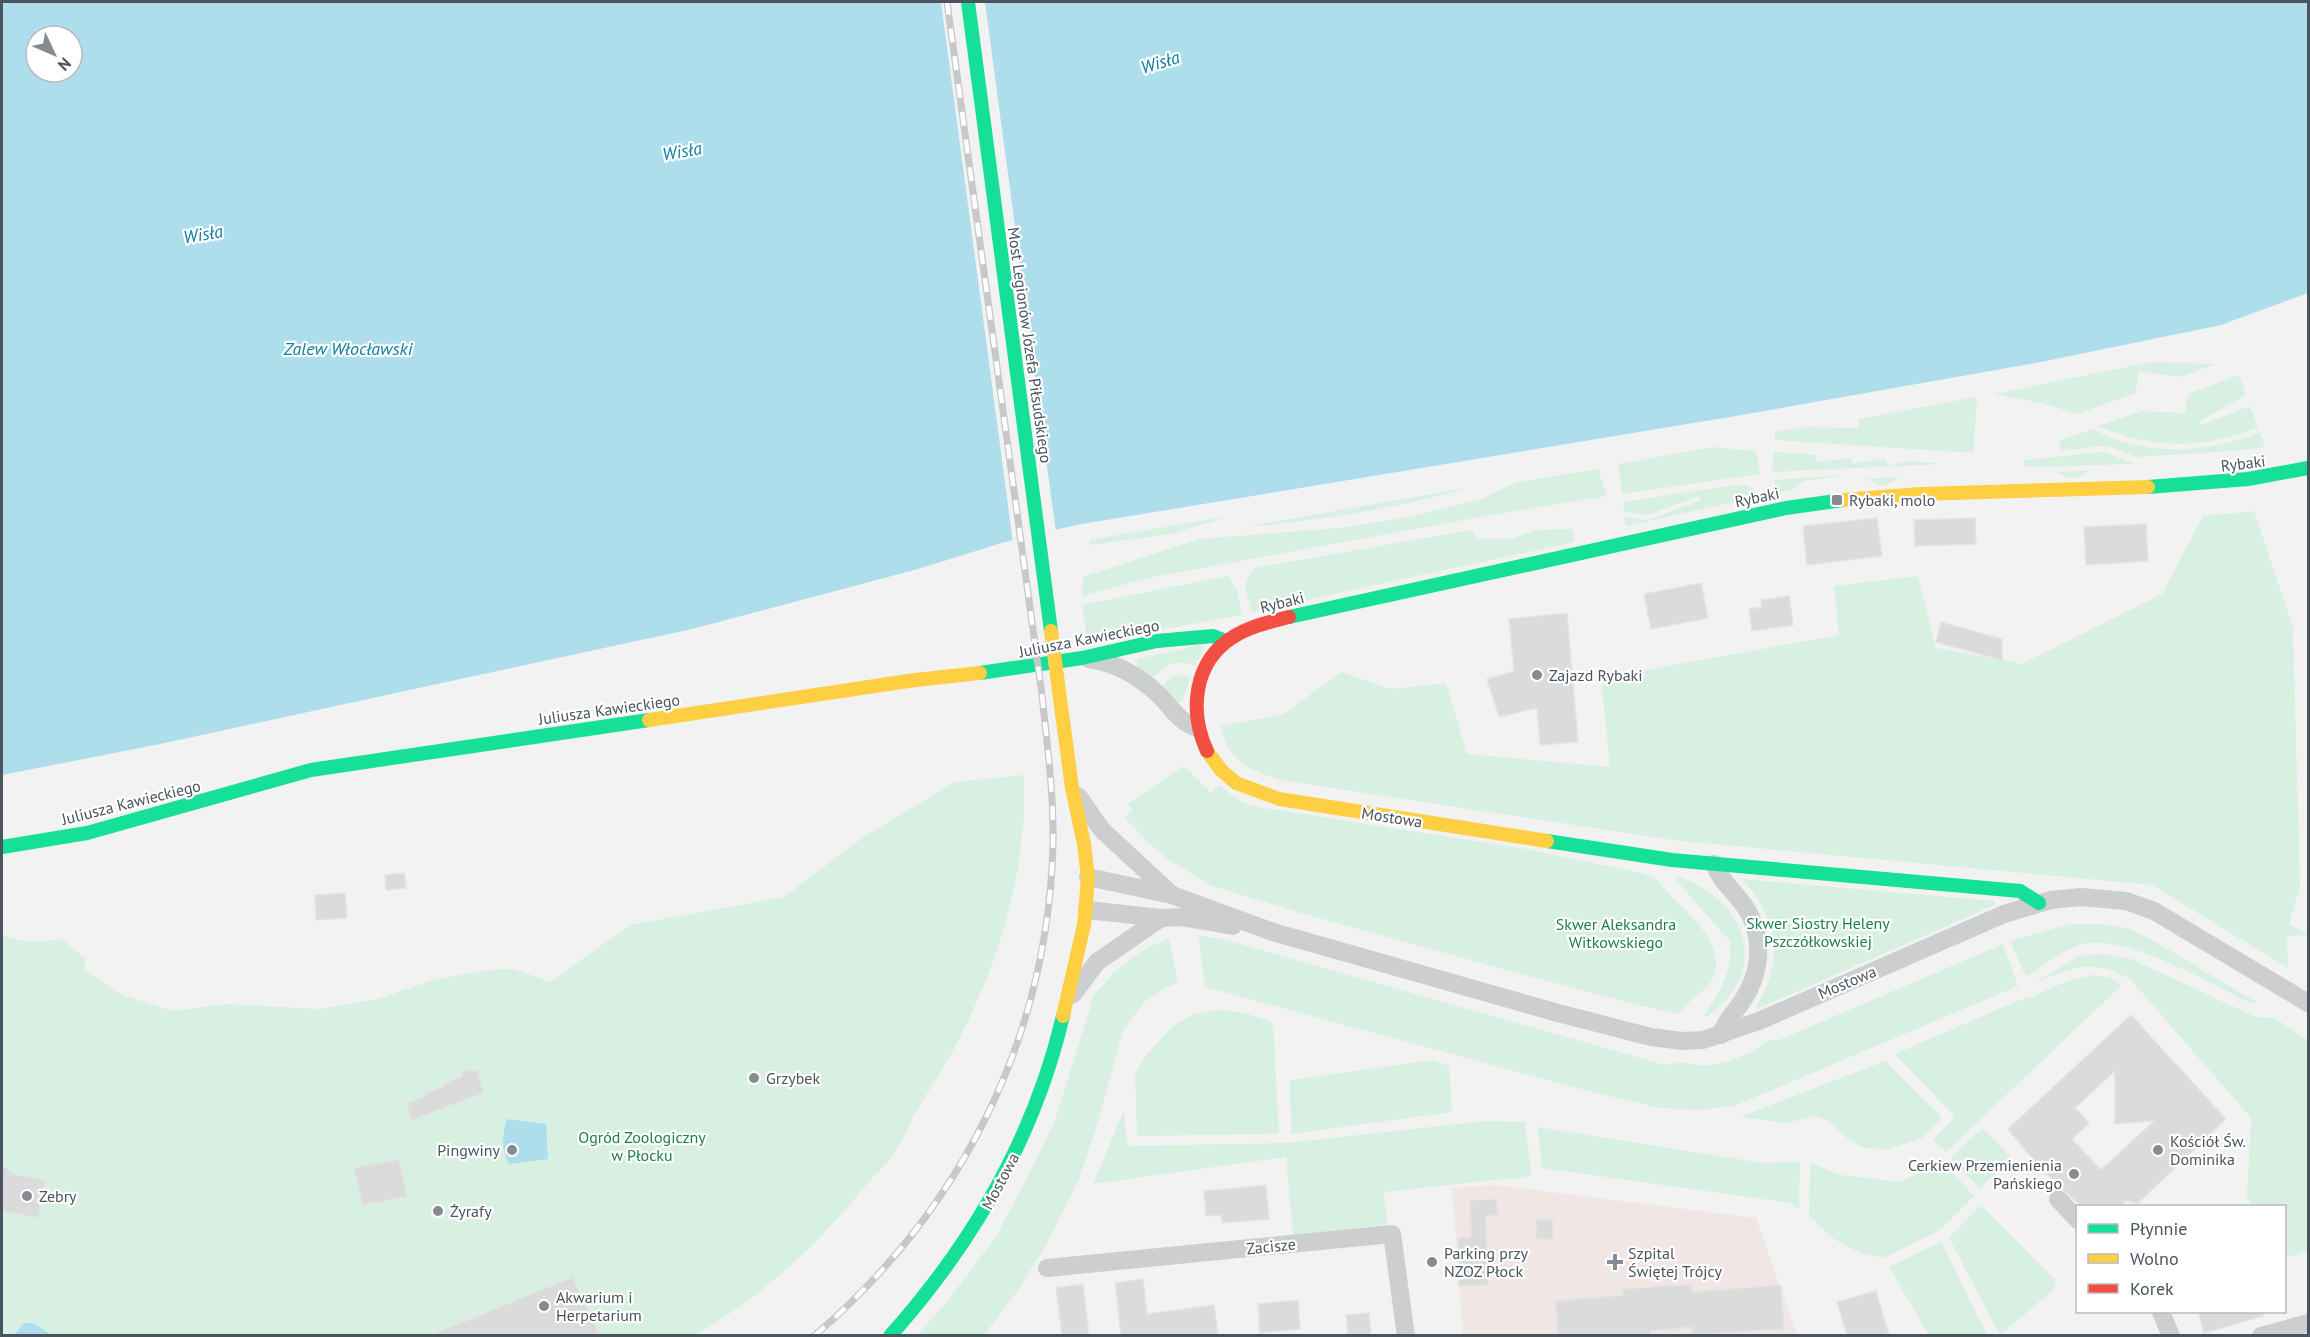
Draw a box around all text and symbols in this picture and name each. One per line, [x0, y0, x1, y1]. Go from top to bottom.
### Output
north arrow [24, 24, 84, 84]
water label: Wisła [1138, 45, 1183, 79]
text: N [54, 54, 76, 75]
water label: Wisła [660, 136, 704, 166]
water label: Wisła [181, 219, 225, 249]
street label: Most Legionów Józefa Piłsudskiego [1004, 226, 1056, 464]
water label: Zalew Włocławski [283, 337, 414, 360]
street label: Rybaki [2219, 450, 2267, 476]
street label: Rybaki [1733, 483, 1781, 511]
place label: Rybaki, molo [1849, 490, 1935, 510]
marker: Rybaki, molo [1830, 493, 1844, 507]
street label: Rybaki [1258, 587, 1306, 617]
street label: Juliusza Kawieckiego [1016, 615, 1161, 662]
place label: Zajazd Rybaki [1549, 665, 1643, 685]
marker: Zajazd Rybaki [1530, 668, 1544, 682]
street label: Juliusza Kawieckiego [536, 689, 681, 729]
street label: Juliusza Kawieckiego [58, 775, 203, 829]
street label: Mostowa [1360, 802, 1424, 832]
park label: Skwer Siostry Heleny Pszczółkowskiej [1746, 913, 1890, 951]
park label: Skwer Aleksandra Witkowskiego [1556, 914, 1676, 952]
street label: Mostowa [1815, 961, 1879, 1003]
place label: Grzybek [766, 1068, 820, 1088]
marker: Grzybek [747, 1071, 761, 1085]
park label: Ogród Zoologiczny w Płocku [578, 1127, 706, 1165]
place label: Kościół Św. Dominika [2170, 1131, 2246, 1169]
place label: Pingwiny [437, 1140, 501, 1160]
marker: Pingwiny [505, 1143, 519, 1157]
marker: Kościół Św. Dominika [2151, 1143, 2165, 1157]
street label: Mostowa [977, 1149, 1023, 1213]
place label: Cerkiew Przemienienia Pańskiego [1908, 1155, 2062, 1193]
marker: Cerkiew Przemienienia Pańskiego [2067, 1167, 2081, 1181]
place label: Zebry [39, 1186, 77, 1206]
marker: Zebry [20, 1189, 34, 1203]
place label: Żyrafy [450, 1201, 492, 1221]
marker: Żyrafy [431, 1204, 445, 1218]
legend [2076, 1205, 2286, 1313]
text: Płynnie [2130, 1217, 2187, 1240]
street label: Zacisze [1245, 1233, 1297, 1259]
place label: Parking przy NZOZ Płock [1444, 1243, 1528, 1281]
place label: Szpital Świętej Trójcy [1628, 1243, 1723, 1281]
text: Wolno [2130, 1247, 2179, 1270]
marker: Szpital Świętej Trójcy [1606, 1253, 1624, 1271]
marker: Parking przy NZOZ Płock [1425, 1255, 1439, 1269]
text: Korek [2130, 1277, 2174, 1300]
place label: Akwarium i Herpetarium [556, 1287, 642, 1325]
marker: Akwarium i Herpetarium [537, 1299, 551, 1313]

